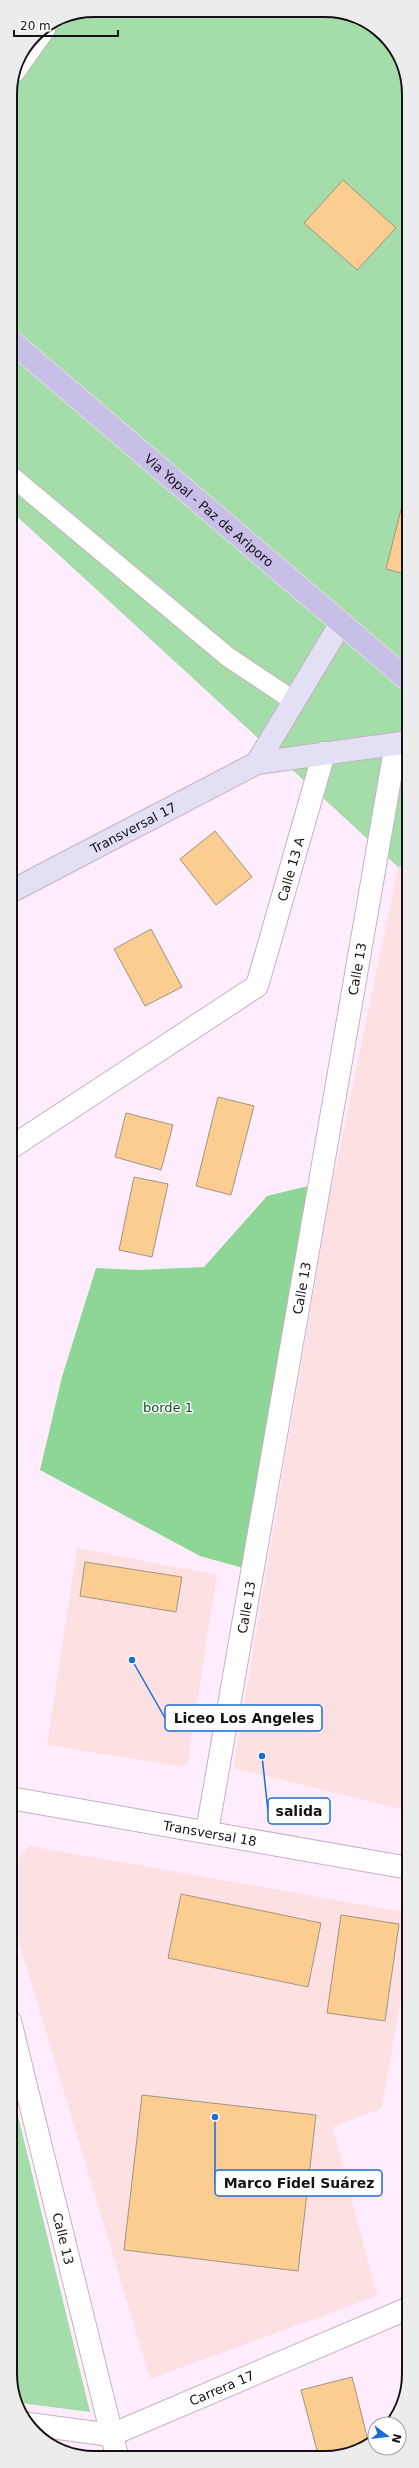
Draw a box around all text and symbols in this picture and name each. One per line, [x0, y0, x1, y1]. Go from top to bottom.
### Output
scale bar [14, 12, 118, 38]
text: 20 m [20, 19, 51, 33]
street label: Via Yopal - Paz de Ariporo [141, 451, 277, 570]
street label: Transversal 17 [87, 800, 179, 857]
street label: Calle 13 A [275, 835, 307, 903]
street label: Calle 13 [345, 942, 369, 996]
street label: Calle 13 [290, 1261, 314, 1316]
park label: borde 1 [143, 1400, 193, 1415]
street label: Calle 13 [235, 1580, 258, 1635]
callout: Liceo Los Angeles [165, 1705, 322, 1731]
text: Liceo Los Angeles [174, 1710, 314, 1726]
callout: salida [268, 1798, 330, 1824]
text: salida [276, 1803, 322, 1819]
street label: Transversal 18 [161, 1818, 258, 1849]
callout: Marco Fidel Suárez [215, 2170, 382, 2196]
text: Marco Fidel Suárez [224, 2175, 374, 2191]
street label: Calle 13 [49, 2211, 77, 2266]
street label: Carrera 17 [187, 2368, 257, 2409]
north arrow [367, 2416, 407, 2456]
text: N [389, 2432, 404, 2445]

